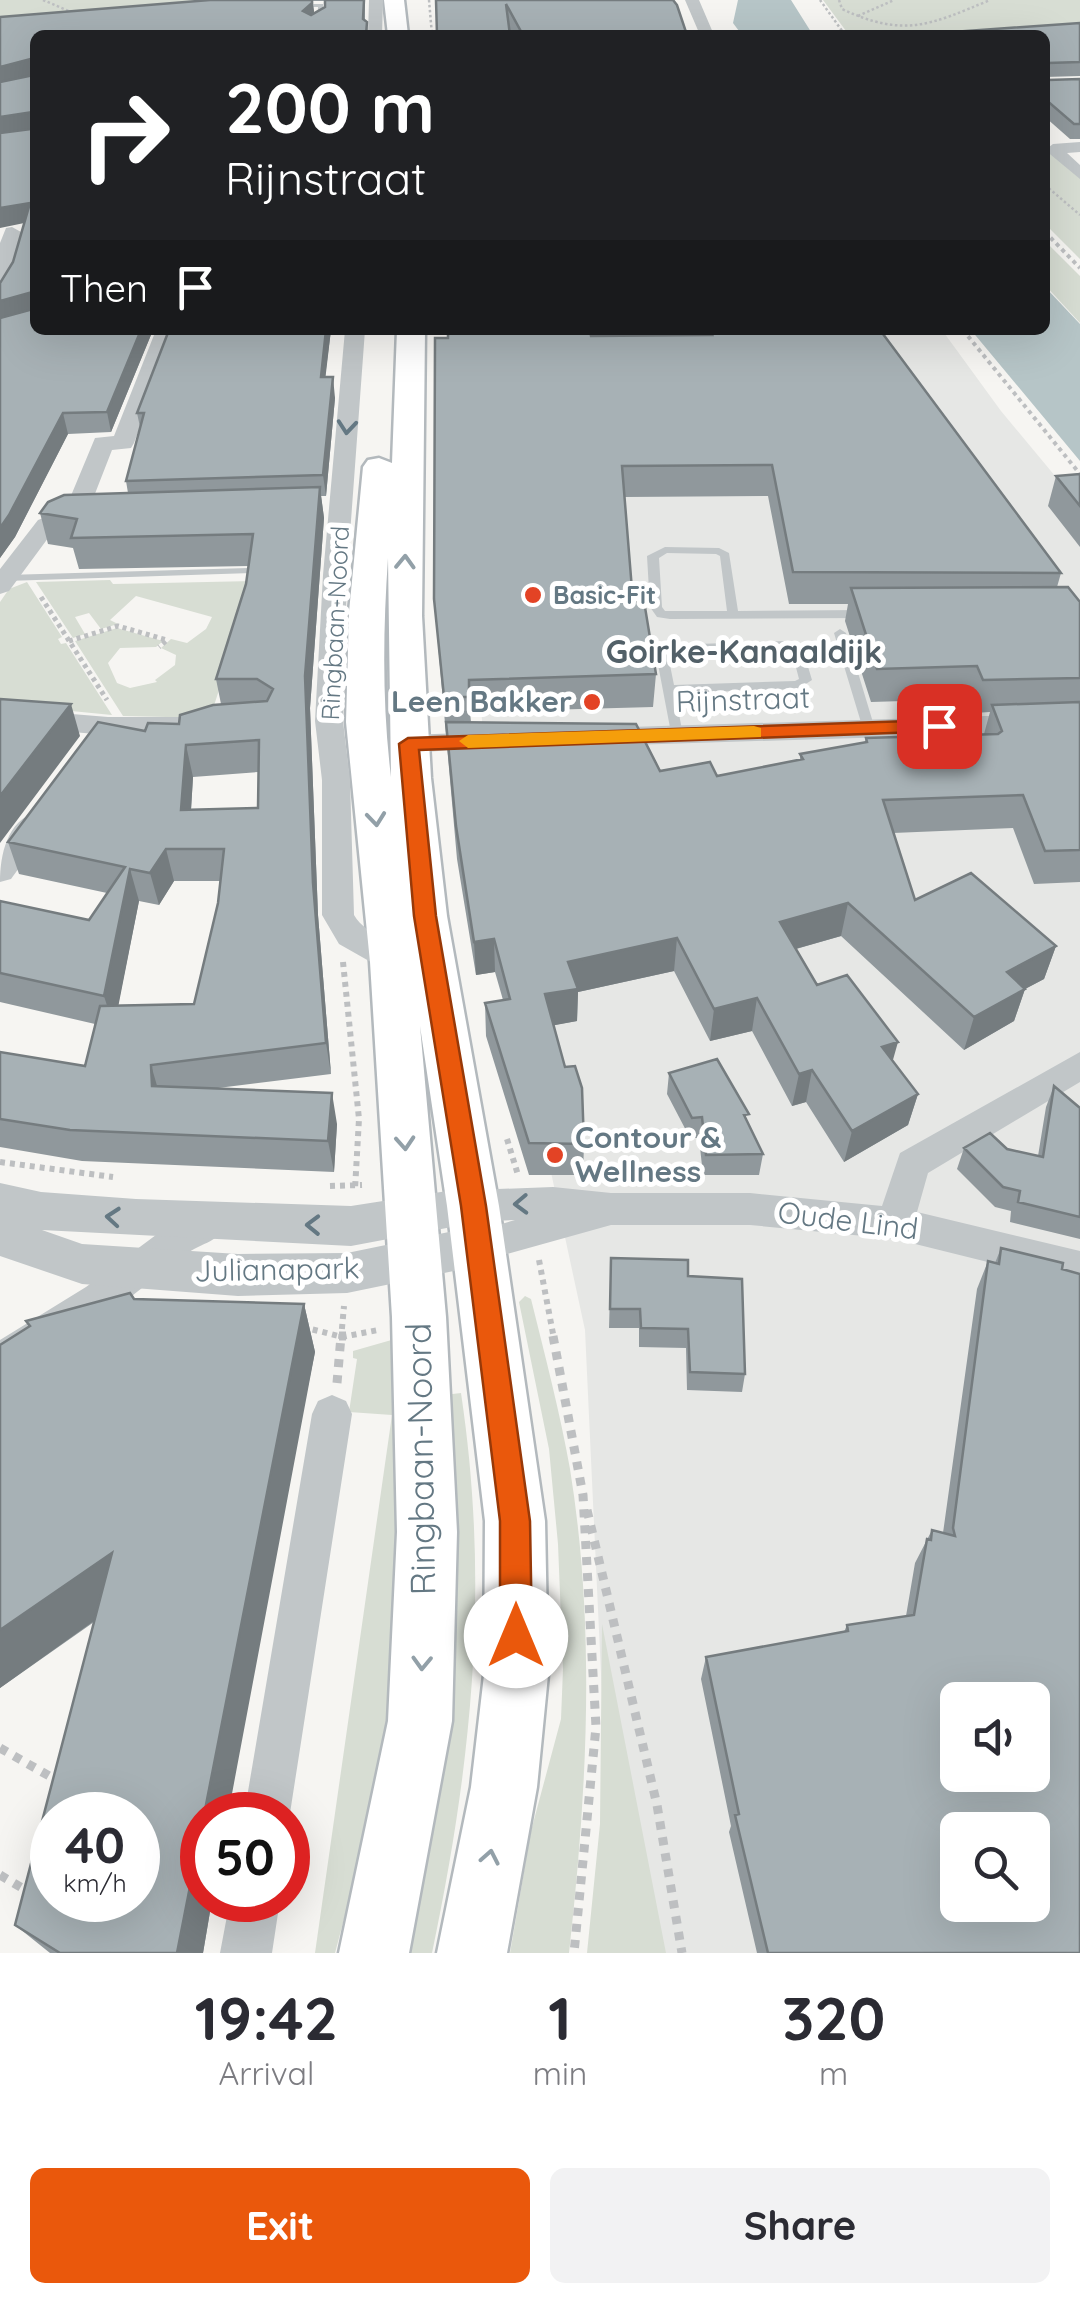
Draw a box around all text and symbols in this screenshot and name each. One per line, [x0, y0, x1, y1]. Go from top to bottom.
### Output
text: 200 m [225, 63, 435, 151]
icon: right [60, 70, 190, 200]
text: Rijnstraat [225, 150, 426, 206]
icon: arrive [168, 260, 223, 315]
text: Then [60, 264, 148, 312]
one-way arrow [337, 420, 359, 436]
street label: Ringbaan-Noord [314, 525, 355, 721]
one-way arrow [395, 553, 416, 569]
place label: Basic-Fit [553, 579, 656, 610]
marker: Basic-Fit [522, 584, 544, 606]
district label: Goirke-Kanaaldijk [606, 631, 882, 671]
street label: Rijnstraat [675, 678, 811, 720]
place label: Leen Bakker [391, 682, 572, 720]
pin [897, 684, 982, 769]
marker: Leen Bakker [581, 691, 603, 713]
icon: arrive [912, 699, 967, 754]
one-way arrow [365, 812, 386, 828]
place label: Contour & Wellness [575, 1118, 722, 1190]
one-way arrow [394, 1135, 416, 1151]
marker: Contour & Wellness [544, 1144, 566, 1166]
one-way arrow [513, 1193, 529, 1214]
street label: Oude Lind [776, 1193, 921, 1247]
one-way arrow [104, 1206, 120, 1228]
one-way arrow [305, 1214, 321, 1235]
street label: Julianapark [194, 1249, 360, 1289]
street label: Ringbaan-Noord [396, 1322, 444, 1596]
position arrow [464, 1584, 568, 1688]
one-way arrow [412, 1655, 433, 1671]
map controls [940, 1682, 1050, 1922]
button: sound [940, 1682, 1050, 1792]
speed limit sign: 50 [180, 1792, 310, 1922]
button: search [940, 1812, 1050, 1922]
text: 40 [65, 1813, 125, 1876]
one-way arrow [479, 1849, 500, 1866]
text: km/h [63, 1867, 127, 1898]
text: 19:42 [195, 1980, 338, 2055]
text: 1 [548, 1980, 572, 2055]
text: 320 [782, 1980, 885, 2055]
text: Arrival [218, 2053, 314, 2093]
text: min [533, 2053, 587, 2093]
text: m [819, 2053, 848, 2093]
button: Exit [30, 2168, 530, 2283]
button: Share [550, 2168, 1050, 2283]

